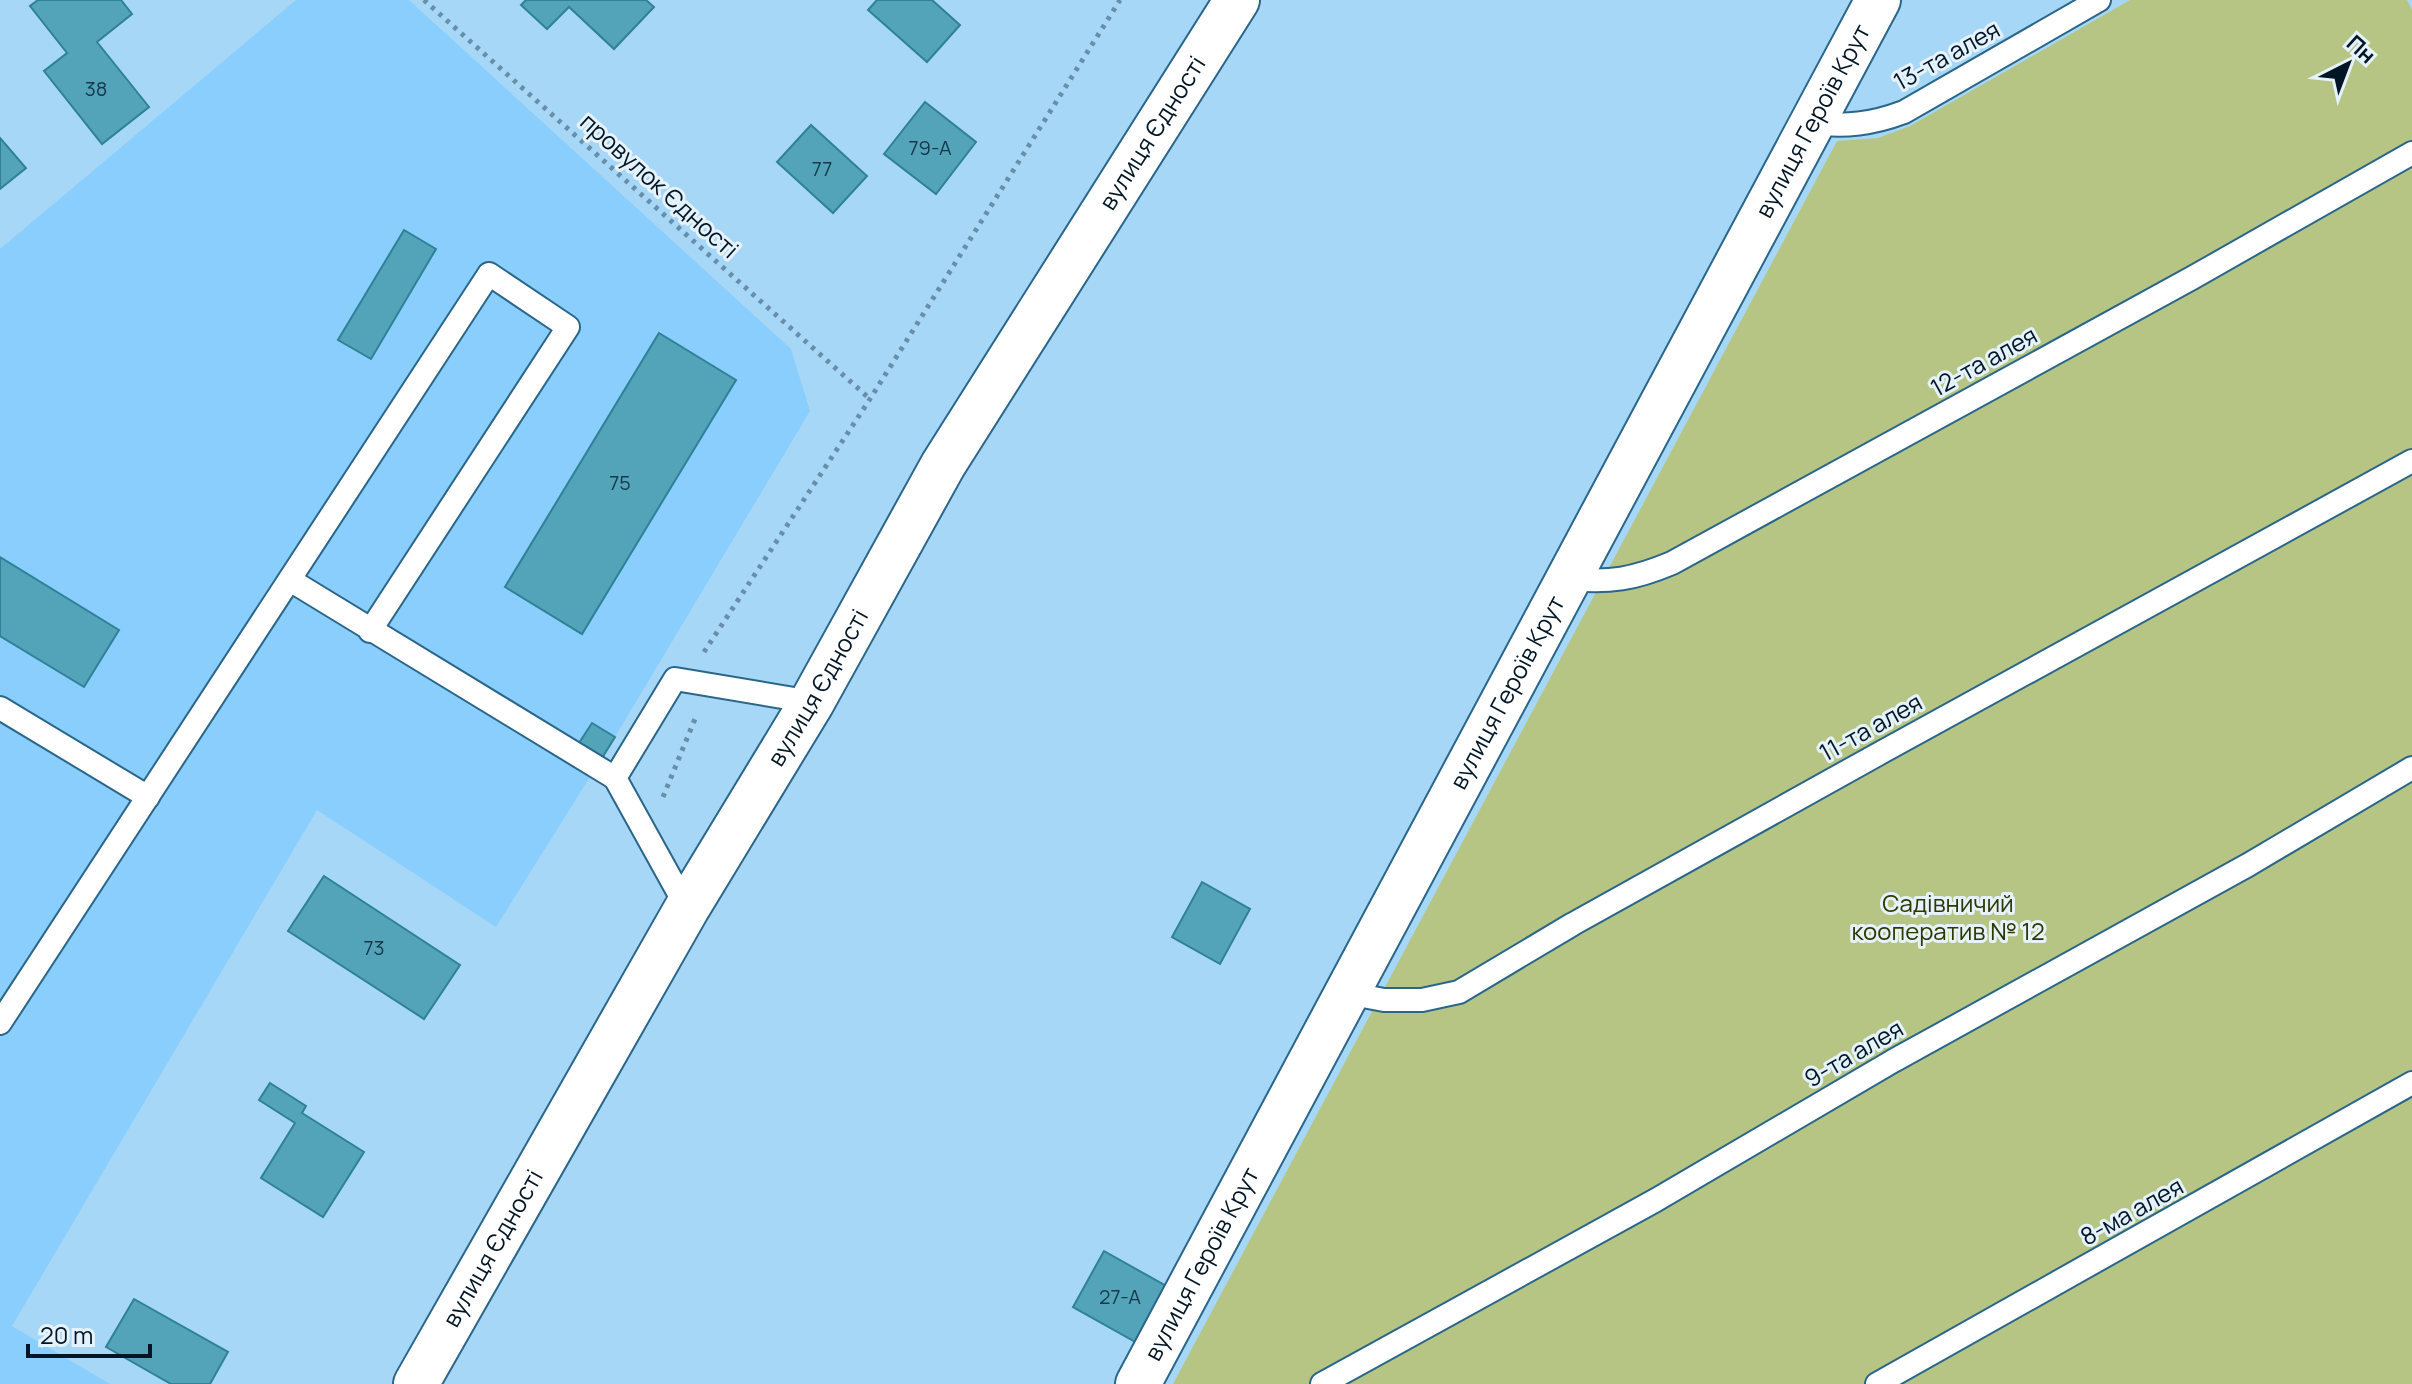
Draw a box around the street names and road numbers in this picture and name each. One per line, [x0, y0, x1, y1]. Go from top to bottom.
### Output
street label: 13-та алея [1887, 12, 2005, 97]
street label: вулиця Героїв Крут [1747, 18, 1877, 223]
street label: вулиця Єдності [1090, 49, 1212, 216]
street label: провулок Єдності [574, 105, 746, 265]
street label: 12-та алея [1924, 318, 2042, 404]
street label: вулиця Героїв Крут [1441, 589, 1572, 795]
street label: вулиця Єдності [759, 603, 875, 772]
street label: 11-та алея [1813, 685, 1928, 768]
street label: 9-та алея [1798, 1011, 1909, 1094]
street label: вулиця Героїв Крут [1136, 1161, 1266, 1366]
street label: вулиця Єдності [434, 1163, 550, 1332]
street label: 8-ма алея [2074, 1169, 2189, 1252]

